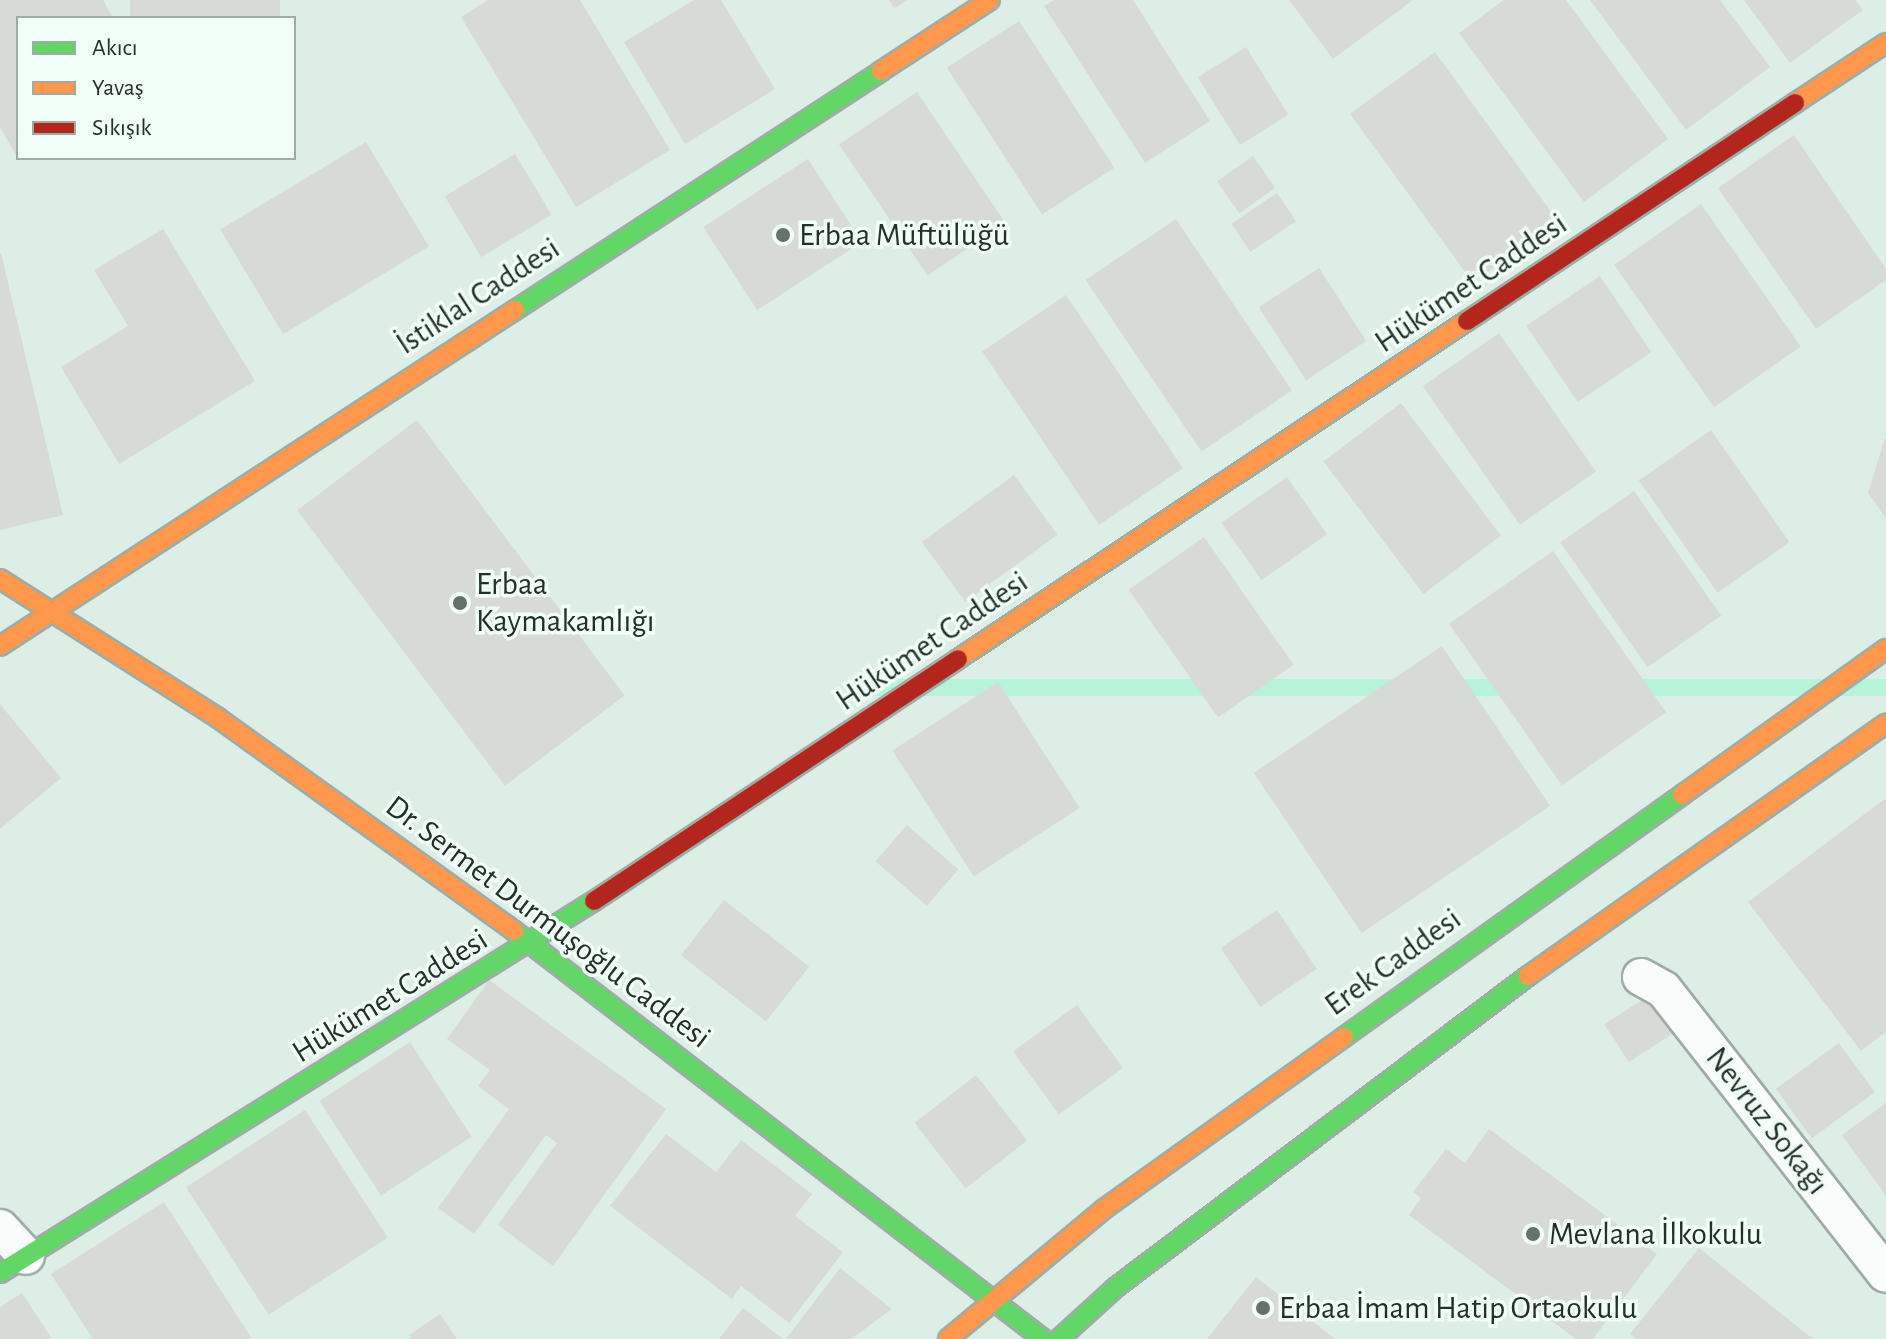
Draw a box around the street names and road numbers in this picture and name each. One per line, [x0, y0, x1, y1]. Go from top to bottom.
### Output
street label: Hükümet Caddesi [1368, 205, 1574, 361]
street label: İstiklal Caddesi [389, 229, 567, 363]
street label: Hükümet Caddesi [829, 563, 1035, 719]
street label: Dr. Sermet Durmuşoğlu Caddesi [378, 787, 718, 1057]
street label: Erek Caddesi [1317, 900, 1469, 1024]
street label: Hükümet Caddesi [285, 921, 495, 1071]
street label: Nevruz Sokağı [1697, 1039, 1837, 1203]

